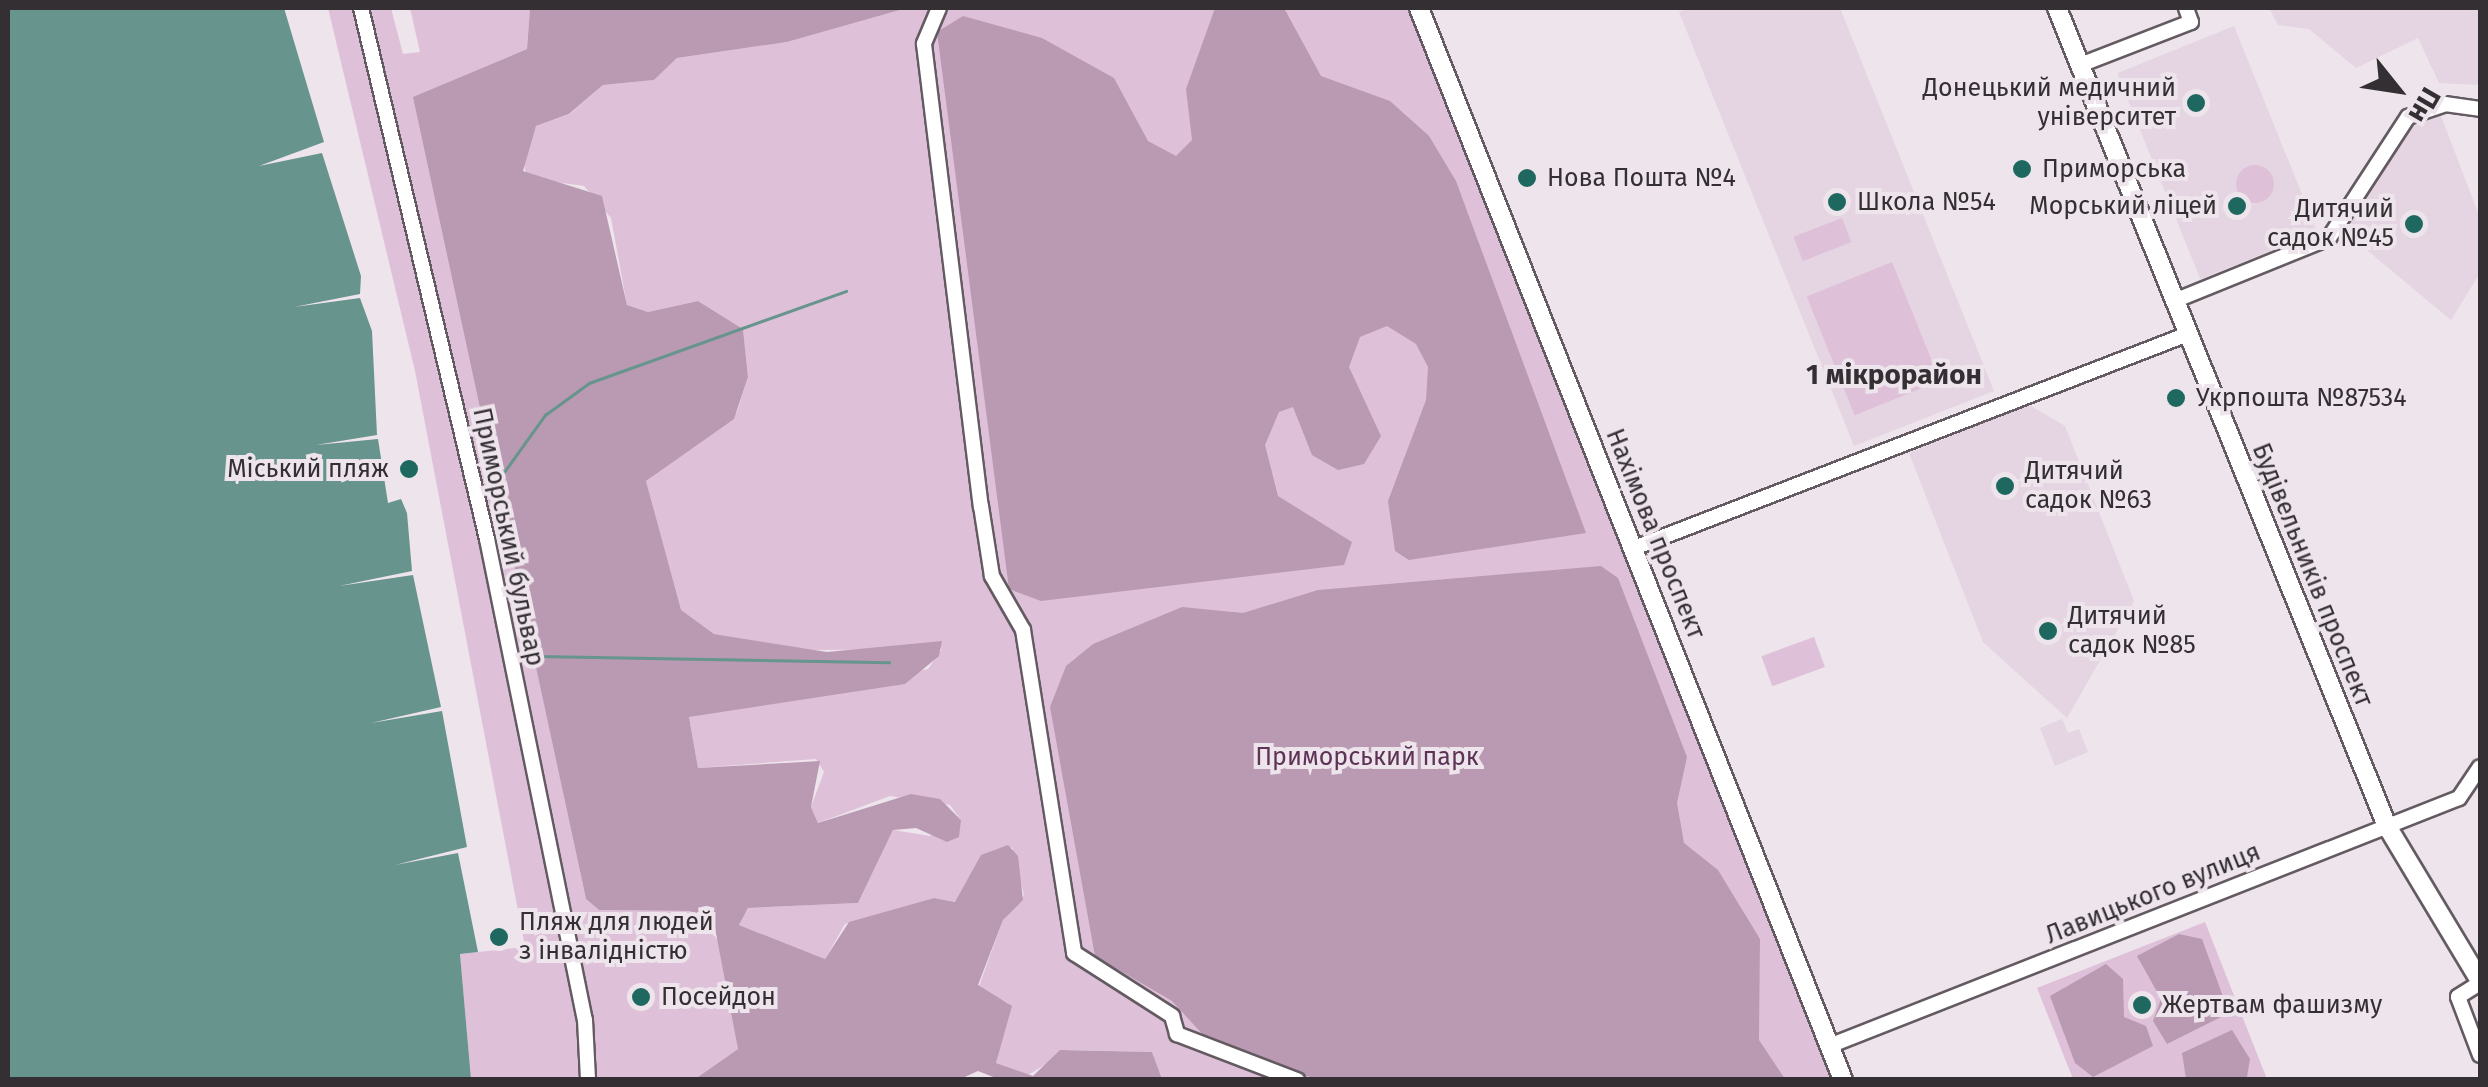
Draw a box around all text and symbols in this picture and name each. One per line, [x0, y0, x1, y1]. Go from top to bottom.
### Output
north arrow [2348, 40, 2448, 140]
place label: Донецький медичний університет [1923, 74, 2176, 133]
text: Пн [2401, 82, 2447, 129]
marker: Донецький медичний університет [2185, 92, 2207, 114]
place label: Приморська [2042, 154, 2186, 184]
marker: Приморська [2011, 158, 2033, 180]
place label: Нова Пошта №4 [1547, 163, 1736, 193]
marker: Нова Пошта №4 [1516, 167, 1538, 189]
place label: Школа №54 [1857, 187, 1996, 217]
marker: Школа №54 [1826, 191, 1848, 213]
place label: Морський ліцей [2029, 191, 2217, 221]
marker: Морський ліцей [2226, 195, 2248, 217]
place label: Дитячий садок №45 [2267, 195, 2394, 254]
marker: Дитячий садок №45 [2403, 213, 2425, 235]
district label: 1 мікрорайон [1806, 358, 1982, 392]
place label: Укрпошта №87534 [2196, 383, 2406, 413]
marker: Укрпошта №87534 [2165, 387, 2187, 409]
street label: Приморський бульвар [466, 405, 550, 669]
street label: Нахімова проспект [1599, 425, 1711, 643]
street label: Будівельників проспект [2245, 439, 2379, 711]
place label: Міський пляж [227, 454, 389, 484]
place label: Дитячий садок №63 [2025, 457, 2152, 516]
marker: Міський пляж [398, 458, 420, 480]
marker: Дитячий садок №63 [1994, 475, 2016, 497]
place label: Дитячий садок №85 [2068, 602, 2196, 661]
marker: Дитячий садок №85 [2037, 620, 2059, 642]
park label: Приморський парк [1255, 742, 1479, 772]
street label: Лавицького вулиця [2041, 837, 2265, 951]
place label: Пляж для людей з інвалідністю [519, 908, 714, 967]
marker: Пляж для людей з інвалідністю [488, 926, 510, 948]
place label: Посейдон [661, 982, 776, 1012]
marker: Посейдон [630, 986, 652, 1008]
place label: Жертвам фашизму [2162, 990, 2382, 1020]
marker: Жертвам фашизму [2131, 994, 2153, 1016]

